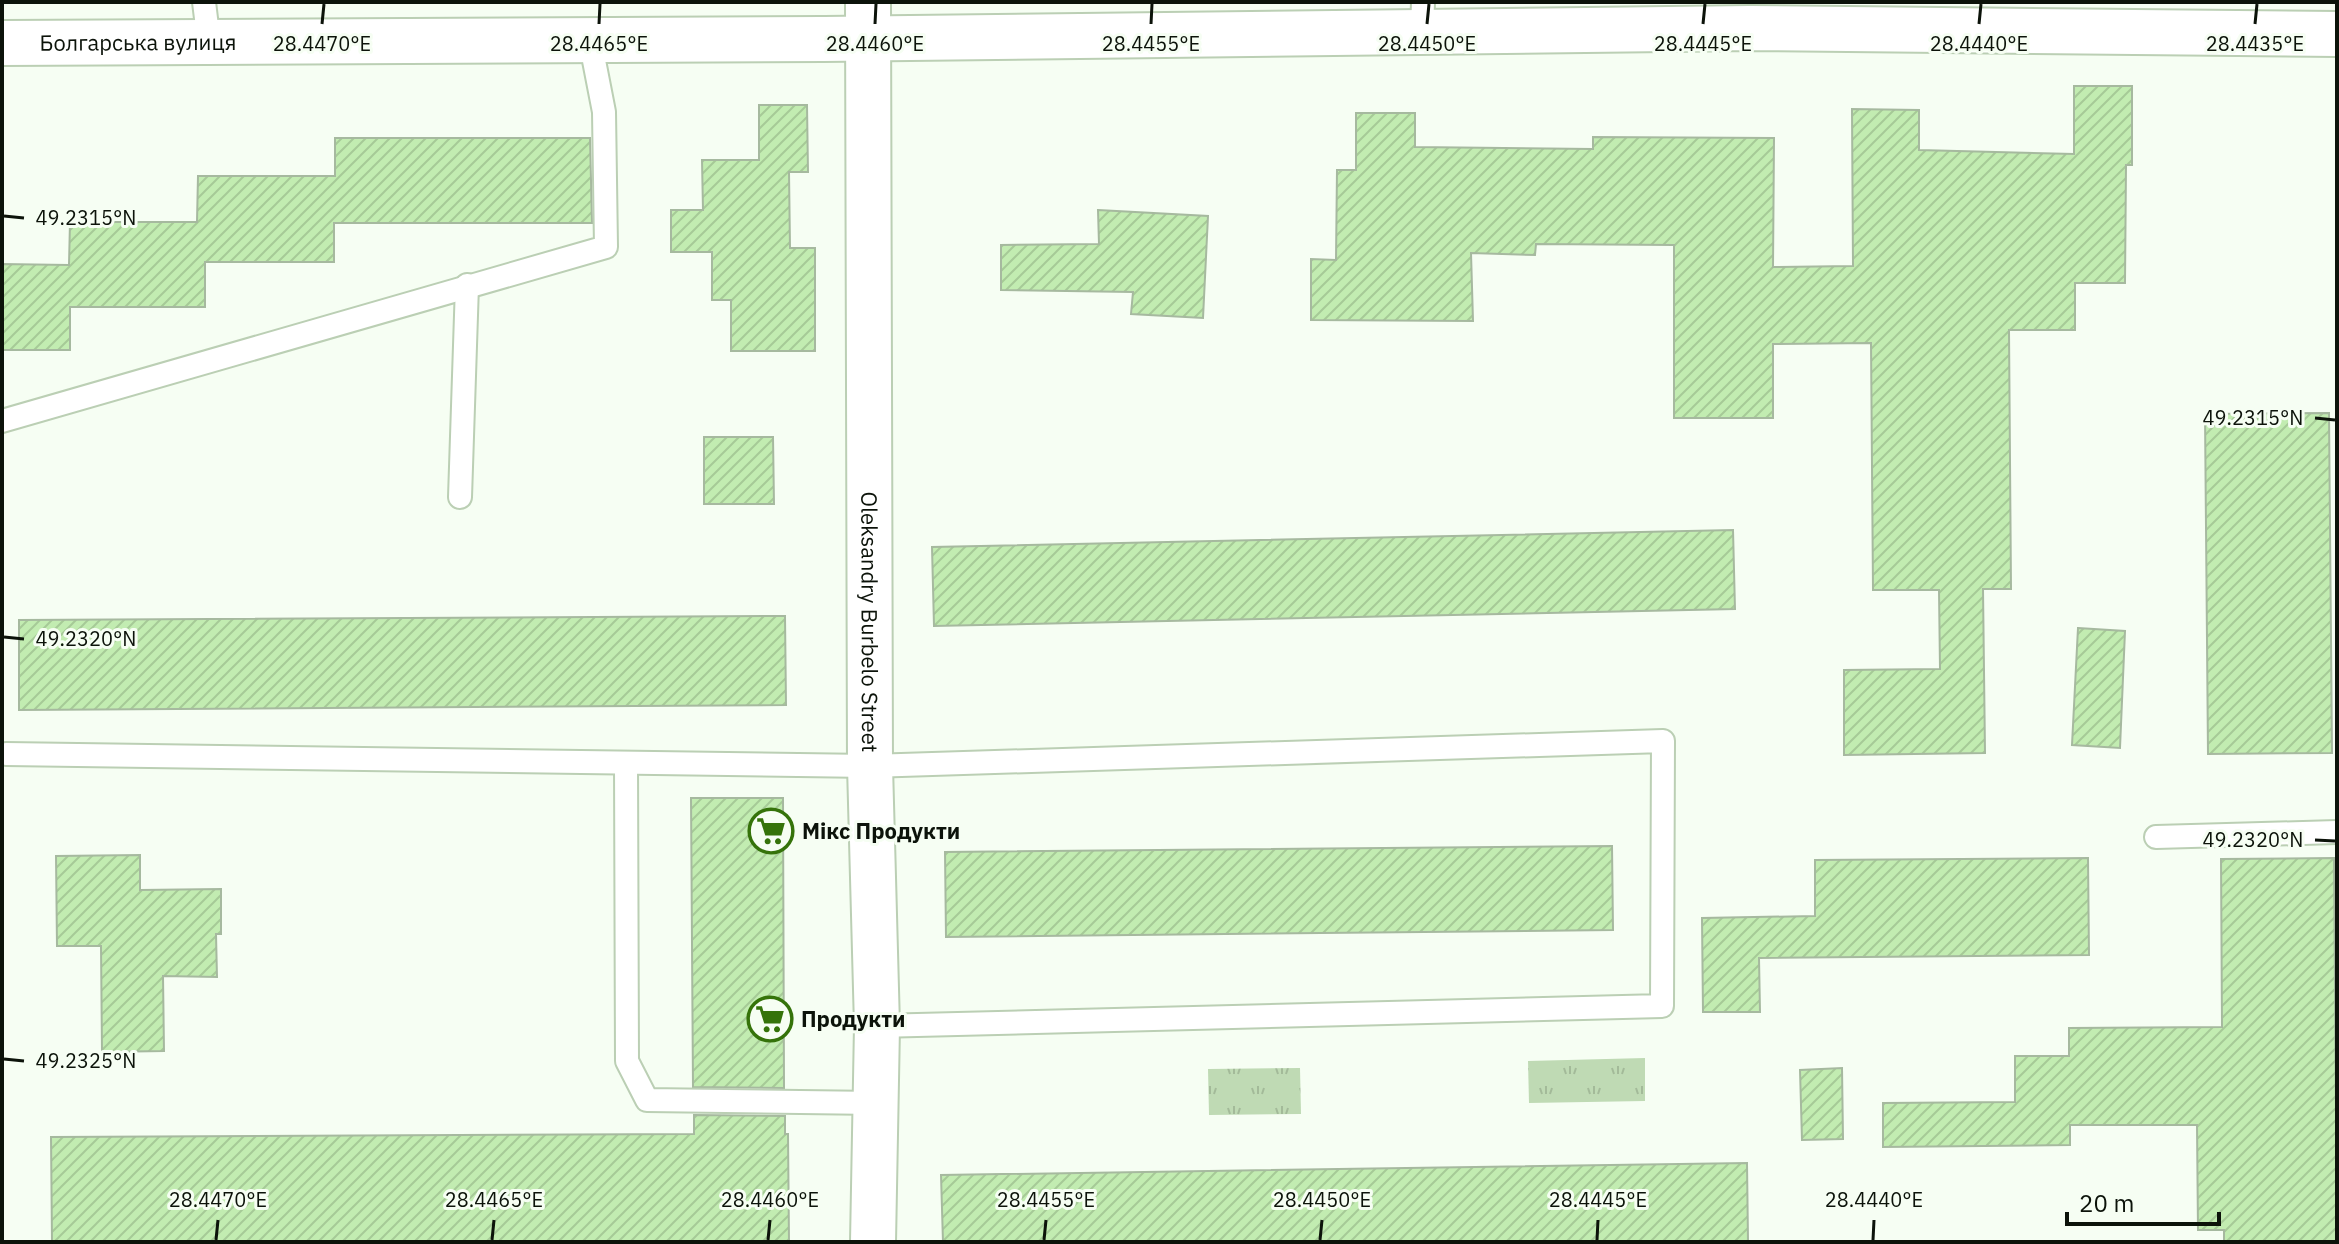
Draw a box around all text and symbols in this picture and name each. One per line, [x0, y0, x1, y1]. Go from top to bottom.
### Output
street label: Болгарська вулиця [39, 27, 237, 57]
text: 28.4470°E [273, 30, 371, 57]
text: 28.4465°E [550, 30, 648, 57]
text: 28.4460°E [826, 30, 924, 57]
text: 28.4455°E [1102, 30, 1200, 57]
text: 28.4450°E [1378, 30, 1476, 57]
text: 28.4445°E [1654, 30, 1752, 57]
text: 28.4440°E [1930, 30, 2028, 57]
text: 28.4435°E [2206, 30, 2304, 57]
text: 49.2315°N [36, 204, 136, 231]
text: 49.2315°N [2203, 404, 2303, 431]
street label: Oleksandry Burbelo Street [855, 491, 885, 753]
text: 49.2320°N [36, 625, 136, 652]
supermarket icon: Мікс Продукти [747, 807, 795, 855]
place label: Мікс Продукти [802, 816, 960, 845]
text: 49.2320°N [2203, 826, 2303, 853]
supermarket icon: Продукти [746, 995, 794, 1043]
place label: Продукти [801, 1004, 906, 1033]
text: 49.2325°N [36, 1047, 136, 1074]
scale bar [2067, 1176, 2219, 1226]
text: 28.4470°E [169, 1186, 267, 1213]
text: 28.4465°E [445, 1186, 543, 1213]
text: 28.4460°E [721, 1186, 819, 1213]
text: 28.4455°E [997, 1186, 1095, 1213]
text: 28.4450°E [1273, 1186, 1371, 1213]
text: 28.4445°E [1549, 1186, 1647, 1213]
text: 28.4440°E [1825, 1186, 1923, 1213]
text: 20 m [2079, 1187, 2134, 1219]

